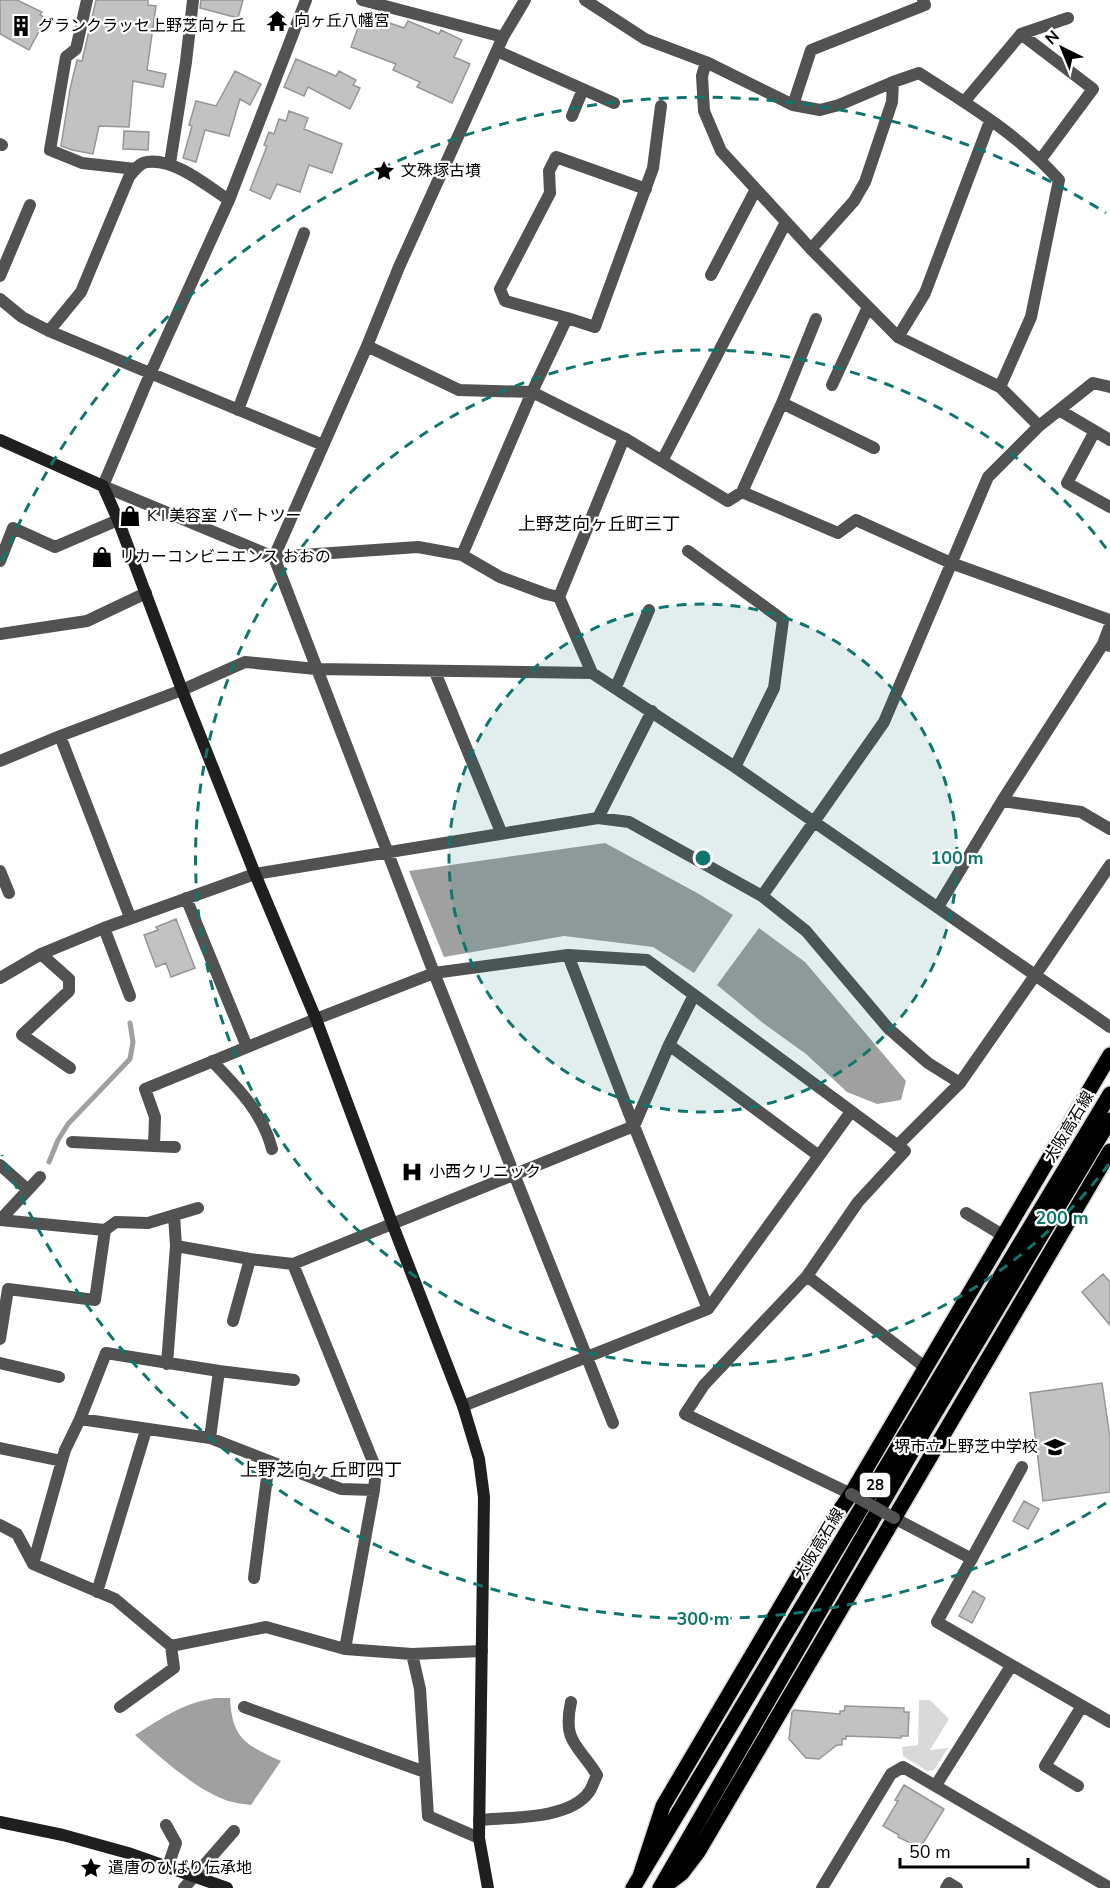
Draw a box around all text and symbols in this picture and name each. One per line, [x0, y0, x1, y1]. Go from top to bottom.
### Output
temple icon: 向ヶ丘八幡宮 [265, 9, 289, 33]
place label: 向ヶ丘八幡宮 [294, 10, 390, 32]
building icon: グランクラッセ上野芝向ヶ丘 [9, 14, 33, 38]
place label: グランクラッセ上野芝向ヶ丘 [38, 15, 246, 37]
north arrow [1032, 18, 1092, 78]
text: N [1041, 26, 1064, 50]
place icon: 文殊塚古墳 [372, 159, 396, 183]
place label: 文殊塚古墳 [401, 160, 481, 182]
shop icon: K I 美容室 パートツー [118, 504, 142, 528]
place label: K I 美容室 パートツー [147, 505, 301, 527]
district label: 上野芝向ヶ丘町三丁 [518, 512, 680, 536]
shop icon: リカーコンビニエンス おおの [90, 545, 114, 569]
place label: リカーコンビニエンス おおの [119, 546, 331, 568]
text: 100 m [930, 846, 984, 870]
centre of rings [693, 848, 713, 868]
street label: 大阪高石線 [1039, 1087, 1099, 1167]
hospital icon: 小西クリニック [400, 1160, 424, 1184]
place label: 小西クリニック [429, 1161, 541, 1183]
text: 200 m [1035, 1206, 1089, 1230]
school or university icon: 堺市立上野芝中学校 [1043, 1435, 1067, 1459]
place label: 堺市立上野芝中学校 [894, 1436, 1038, 1458]
district label: 上野芝向ヶ丘町四丁 [240, 1458, 402, 1482]
road number: 28 [860, 1473, 890, 1497]
street label: 大阪高石線 [789, 1504, 849, 1584]
text: 300 m [676, 1607, 730, 1631]
scale bar [900, 1831, 1028, 1869]
text: 50 m [909, 1840, 951, 1864]
place icon: 遣唐のひばり伝承地 [79, 1856, 103, 1880]
place label: 遣唐のひばり伝承地 [108, 1857, 252, 1879]

